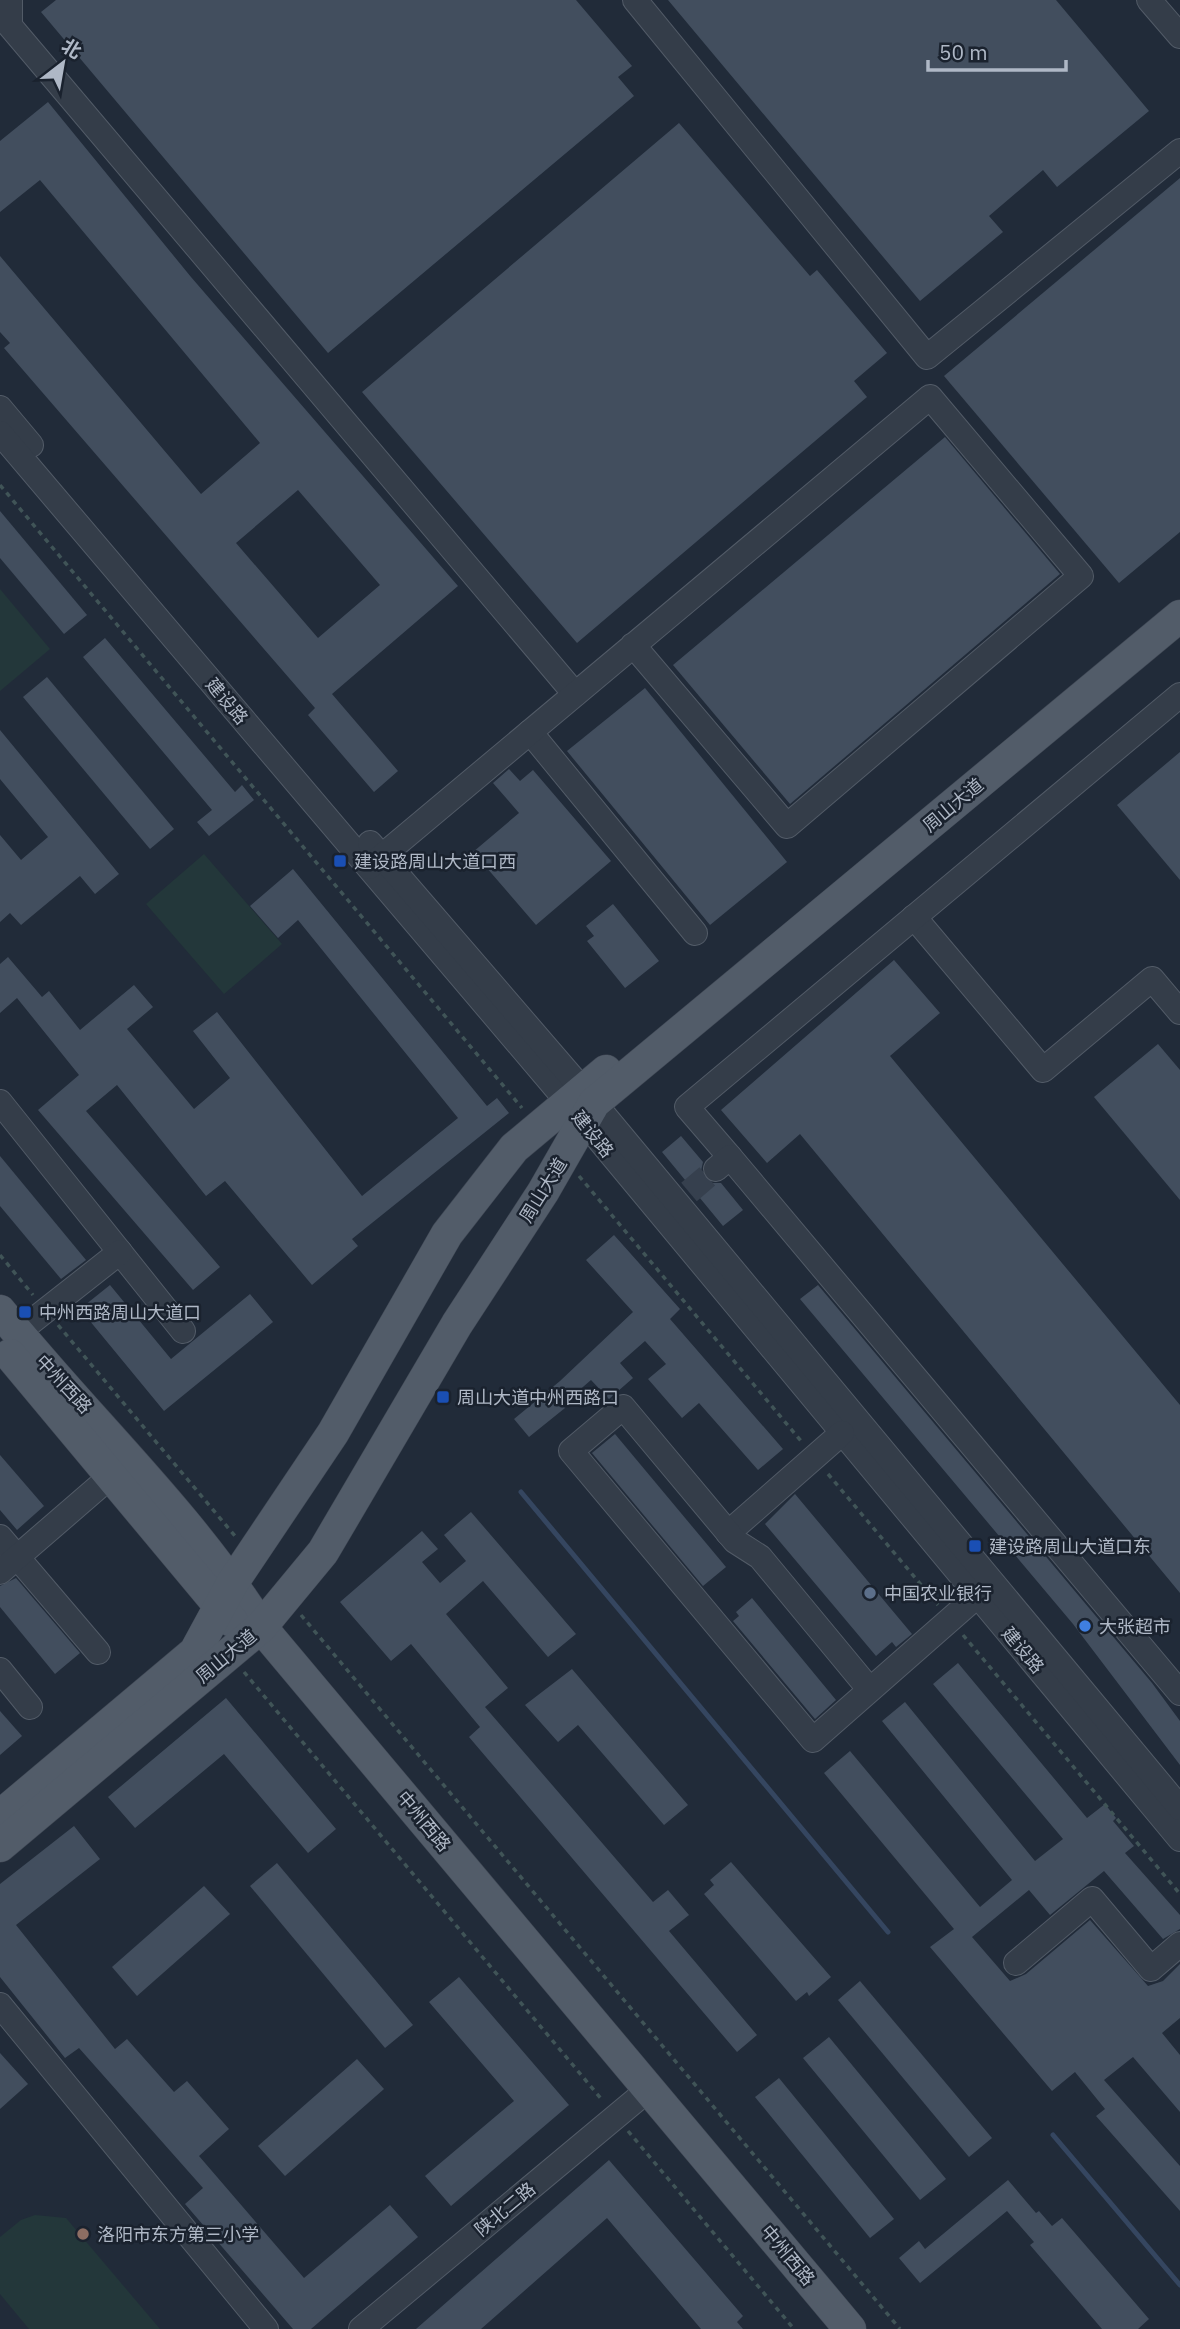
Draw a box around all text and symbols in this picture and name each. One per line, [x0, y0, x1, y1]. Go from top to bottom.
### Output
north arrow [28, 28, 98, 98]
scale bar [928, 28, 1066, 72]
text: 北 [57, 33, 86, 64]
text: 50 m [939, 38, 988, 66]
street label: 建设路 [201, 673, 253, 729]
street label: 周山大道 [918, 773, 988, 837]
place label: 建设路周山大道口西 [354, 850, 516, 873]
marker: 建设路周山大道口西 [332, 853, 348, 869]
street label: 建设路 [567, 1106, 619, 1162]
street label: 周山大道 [514, 1153, 572, 1227]
place label: 中州西路周山大道口 [39, 1301, 201, 1324]
marker: 中州西路周山大道口 [17, 1304, 33, 1320]
street label: 中州西路 [31, 1350, 97, 1418]
place label: 周山大道中州西路口 [457, 1386, 619, 1409]
marker: 周山大道中州西路口 [435, 1389, 451, 1405]
place label: 建设路周山大道口东 [989, 1535, 1151, 1558]
marker: 建设路周山大道口东 [967, 1538, 983, 1554]
place label: 中国农业银行 [884, 1582, 992, 1605]
marker: 中国农业银行 [862, 1585, 878, 1601]
place label: 大张超市 [1099, 1615, 1171, 1638]
marker: 大张超市 [1077, 1618, 1093, 1634]
street label: 建设路 [997, 1622, 1049, 1678]
street label: 周山大道 [191, 1624, 261, 1688]
street label: 中州西路 [392, 1786, 456, 1856]
street label: 陕北二路 [470, 2177, 540, 2241]
street label: 中州西路 [756, 2220, 820, 2290]
place label: 洛阳市东方第三小学 [97, 2223, 259, 2246]
marker: 洛阳市东方第三小学 [75, 2226, 91, 2242]

